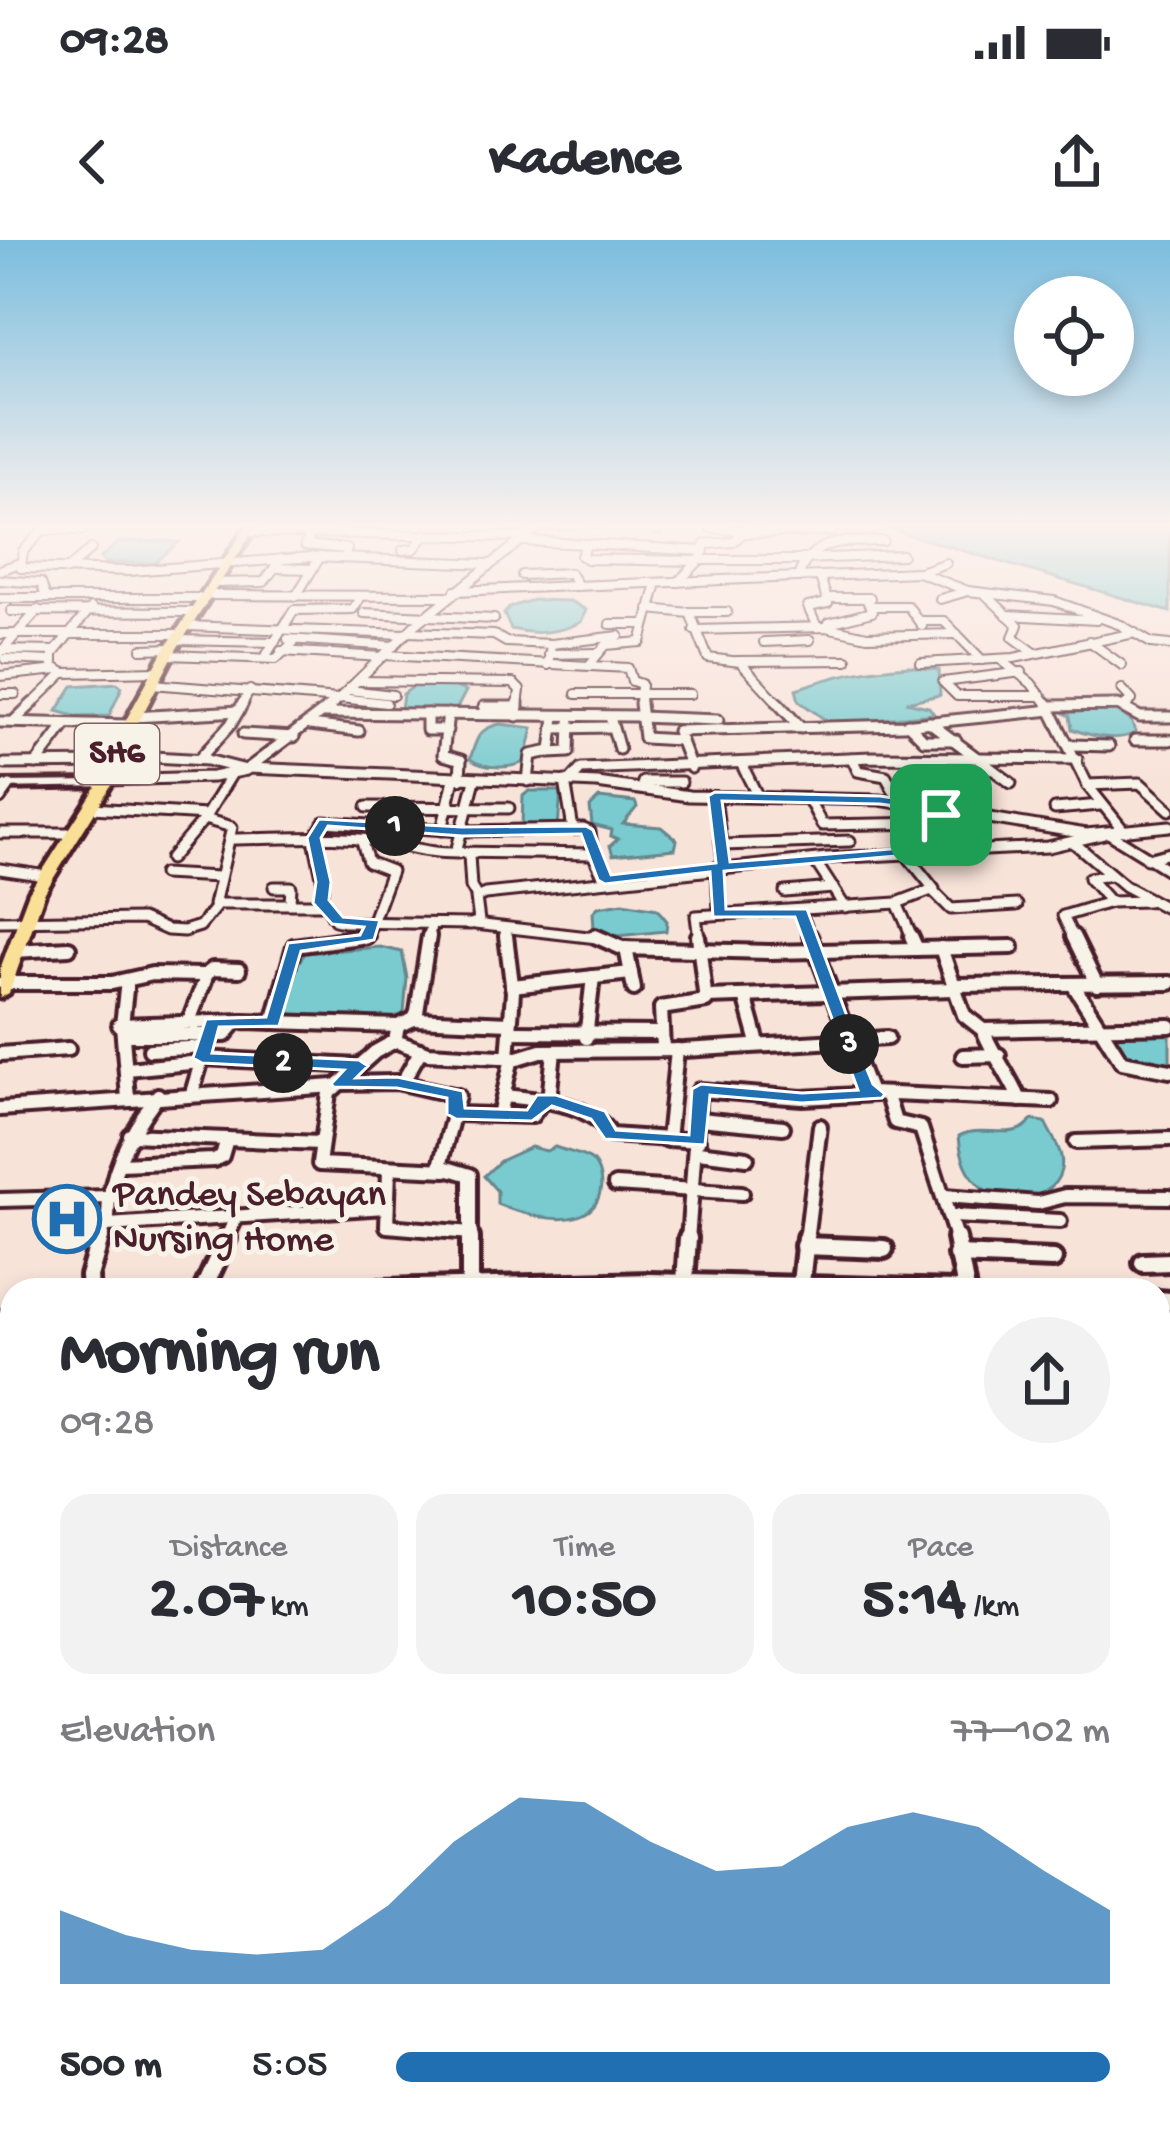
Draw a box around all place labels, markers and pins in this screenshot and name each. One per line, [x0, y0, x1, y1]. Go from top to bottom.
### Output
pin [890, 764, 992, 866]
pin: 1 [365, 796, 425, 856]
pin: 3 [819, 1014, 879, 1074]
pin: 2 [253, 1033, 313, 1093]
place label: Pandey Sebayan Nursing Home [111, 1174, 386, 1265]
hospital icon: Pandey Sebayan Nursing Home [32, 1184, 102, 1254]

